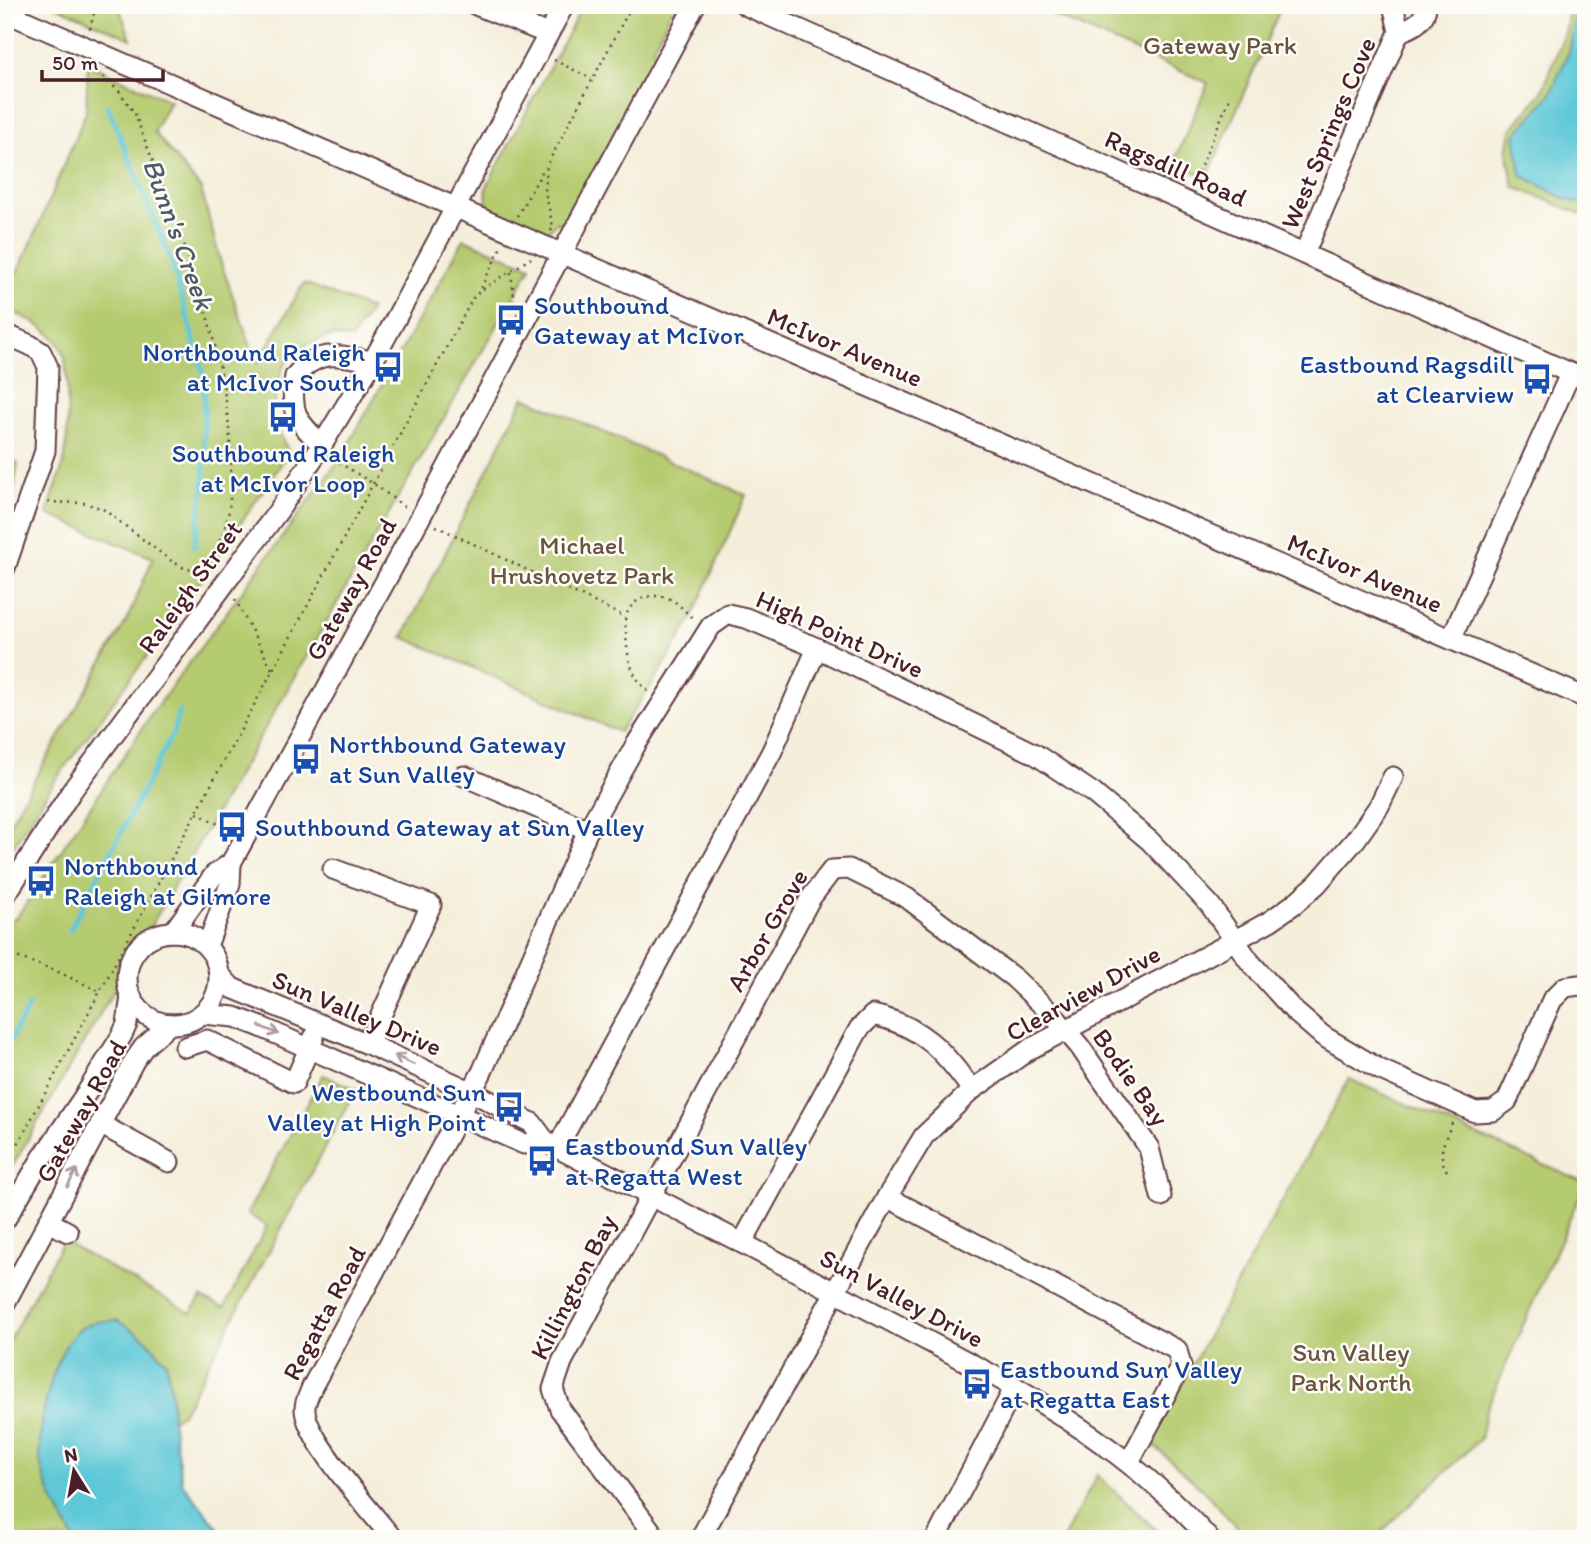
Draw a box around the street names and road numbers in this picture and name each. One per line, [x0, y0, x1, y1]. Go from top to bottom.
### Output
street label: West Springs Cove [1273, 32, 1383, 234]
street label: Ragsdill Road [1100, 122, 1252, 214]
street label: McIvor Avenue [763, 300, 927, 394]
street label: Gateway Road [299, 511, 404, 666]
street label: Raleigh Street [131, 514, 249, 660]
street label: McIvor Avenue [1283, 526, 1447, 620]
street label: High Point Drive [751, 583, 929, 685]
street label: Arbor Grove [719, 863, 815, 997]
street label: Clearview Drive [1000, 937, 1166, 1049]
street label: Sun Valley Drive [267, 963, 447, 1063]
street label: Bodie Bay [1086, 1022, 1176, 1132]
street label: Gateway Road [29, 1033, 134, 1188]
street label: Killington Bay [523, 1209, 623, 1365]
street label: Regatta Road [275, 1240, 373, 1386]
street label: Sun Valley Drive [815, 1241, 989, 1355]

